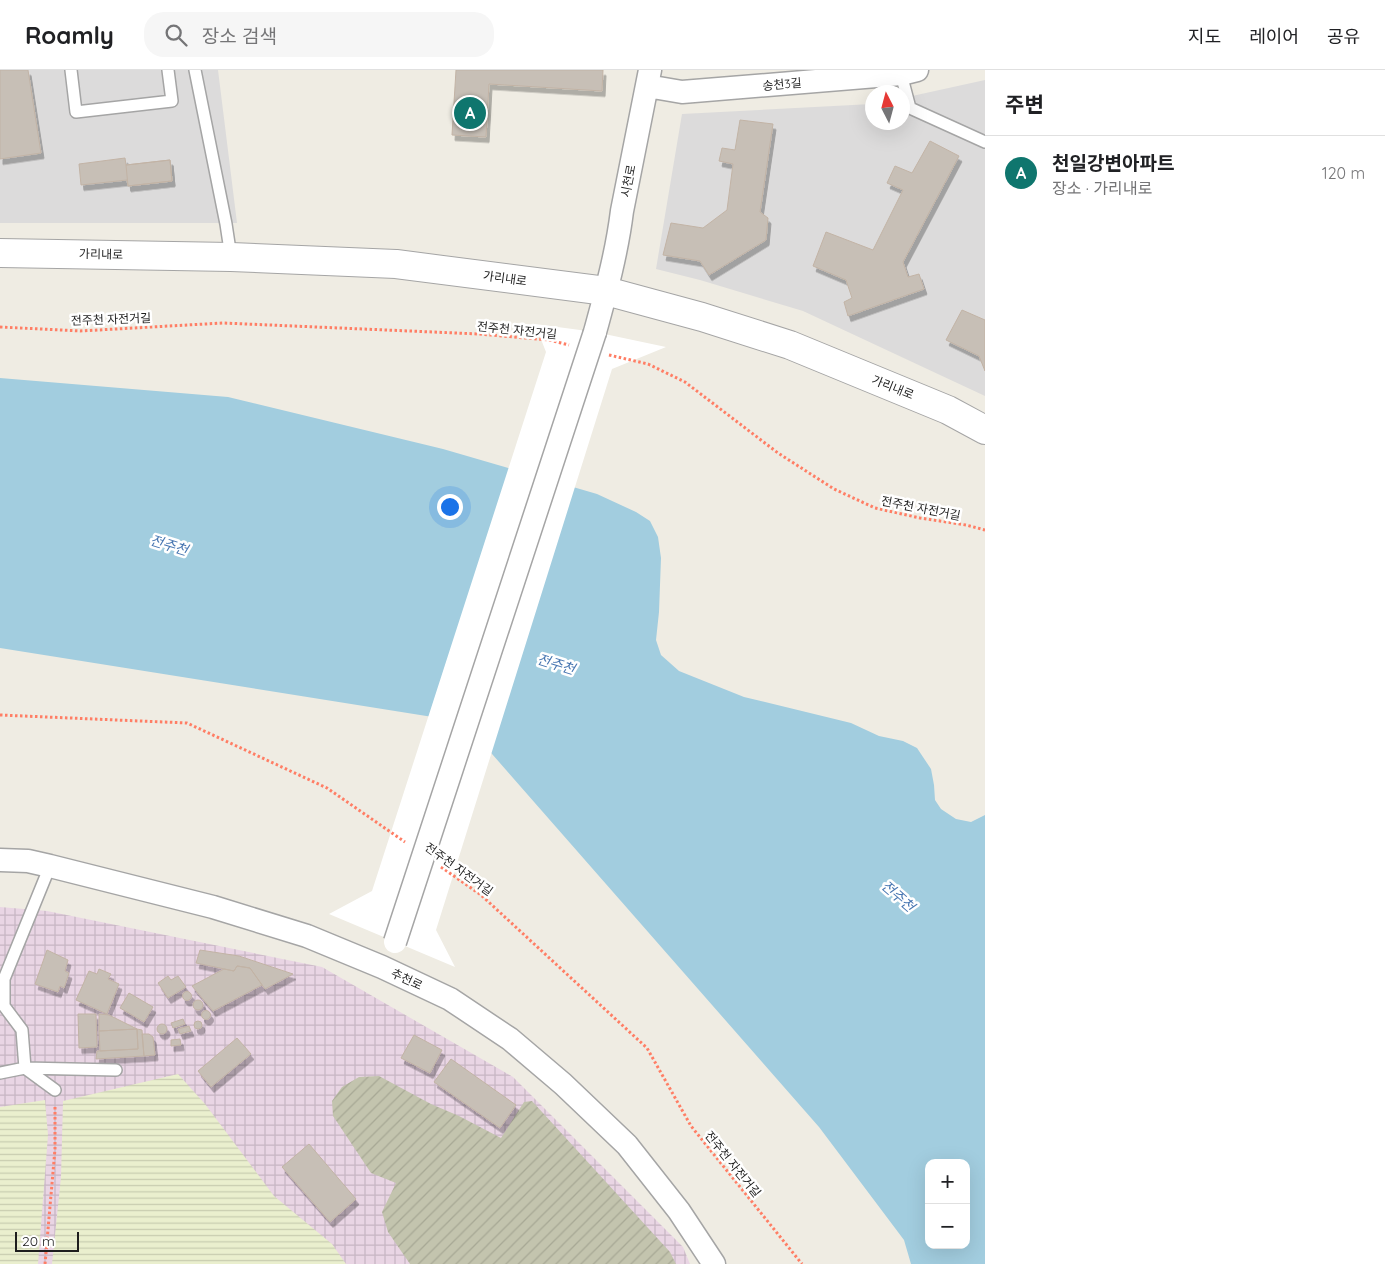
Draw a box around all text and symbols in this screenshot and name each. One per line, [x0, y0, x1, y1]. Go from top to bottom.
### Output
search box [144, 12, 494, 57]
text: Roamly [25, 20, 114, 50]
icon: search [162, 21, 190, 49]
text: 장소 검색 [202, 24, 277, 48]
text: 지도 [1188, 25, 1221, 48]
text: 레이어 [1249, 25, 1299, 48]
text: 공유 [1327, 25, 1360, 48]
street label: 송천3길 [762, 75, 802, 93]
north arrow [865, 85, 910, 130]
text: 주변 [1005, 91, 1044, 117]
pin: A [454, 94, 486, 132]
text: 천일강변아파트 [1052, 151, 1174, 175]
street label: 시천로 [617, 163, 639, 199]
text: A [1016, 163, 1026, 183]
text: 120 m [1322, 163, 1365, 183]
text: 장소 · 가리내로 [1052, 178, 1152, 198]
street label: 가리내로 [79, 246, 123, 262]
street label: 가리내로 [482, 267, 528, 289]
street label: 전주천 자전거길 [70, 310, 152, 328]
street label: 전주천 자전거길 [476, 318, 558, 342]
street label: 가리내로 [870, 372, 916, 402]
street label: 전주천 자전거길 [880, 493, 962, 523]
your location [437, 494, 463, 520]
water label: 전주천 [148, 531, 191, 560]
water label: 전주천 [535, 650, 578, 679]
street label: 전주천 자전거길 [422, 839, 496, 899]
water label: 전주천 [878, 877, 919, 916]
street label: 추천로 [389, 965, 425, 993]
street label: 전주천 자전거길 [702, 1128, 764, 1200]
map controls [925, 1159, 970, 1249]
button: + [925, 1159, 970, 1204]
button: − [925, 1204, 970, 1249]
scale bar [15, 1229, 79, 1252]
text: 20 m [22, 1232, 55, 1250]

